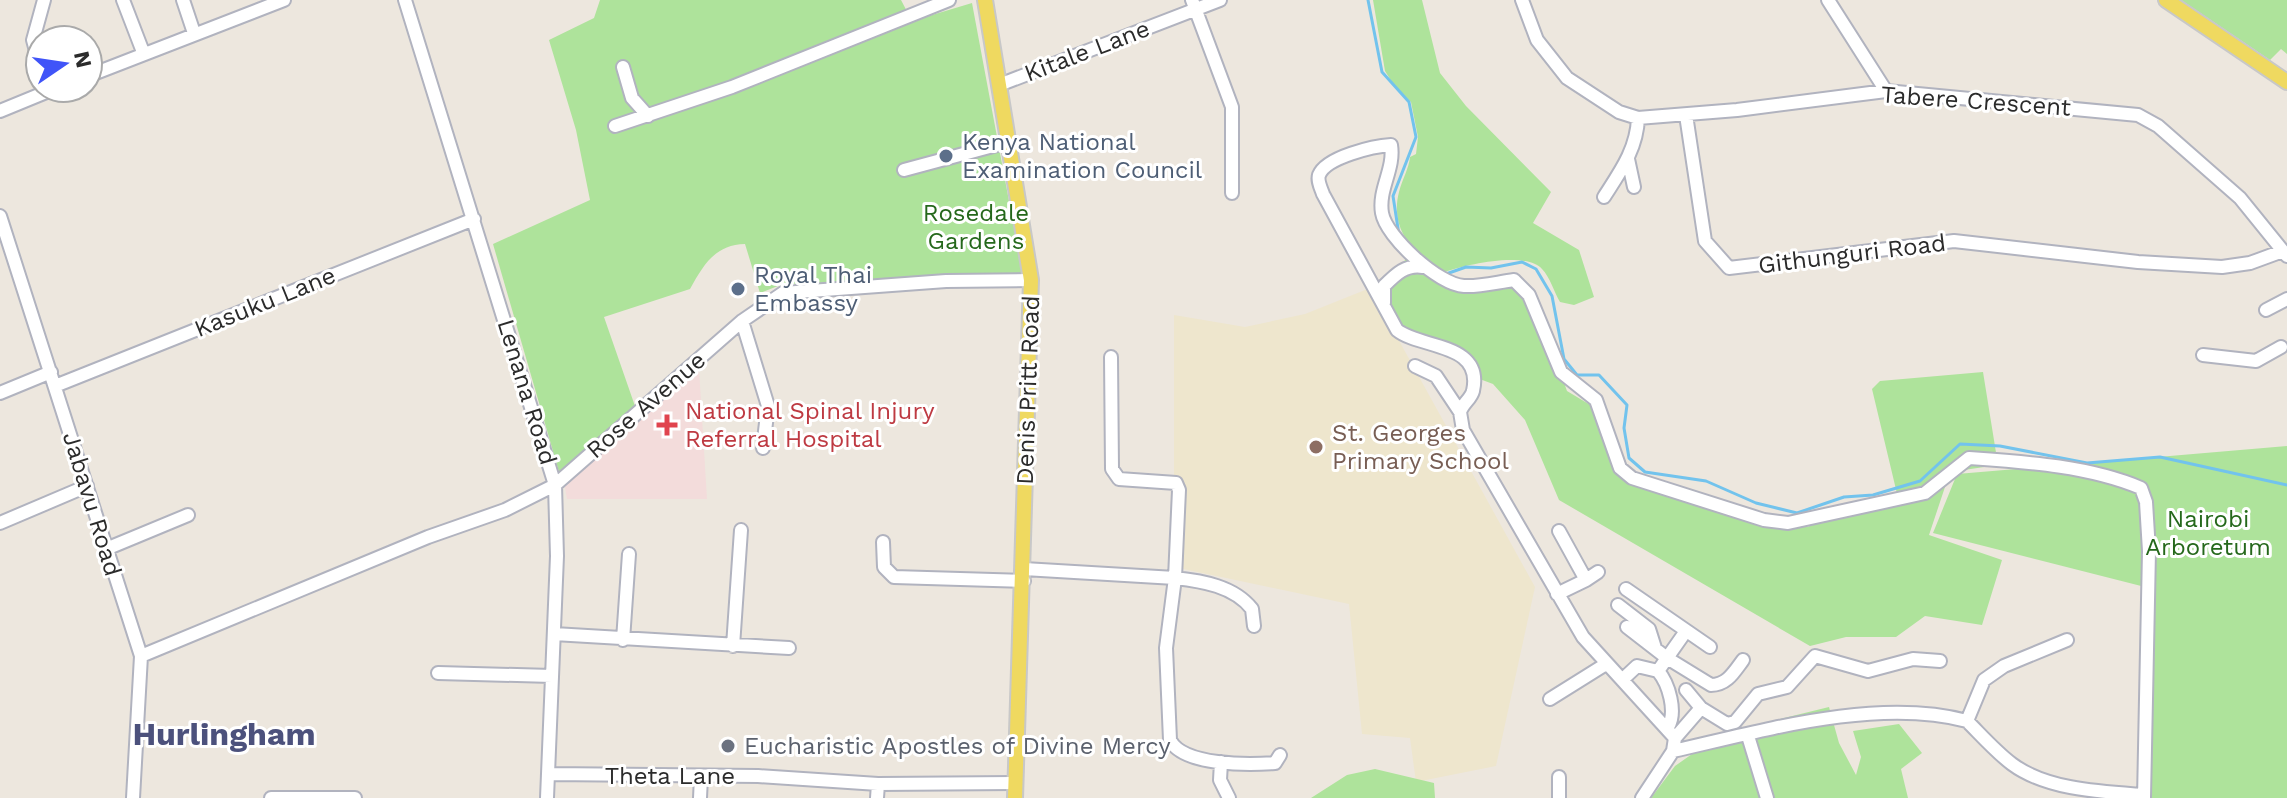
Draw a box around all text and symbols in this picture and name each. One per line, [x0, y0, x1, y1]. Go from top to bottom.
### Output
street label: Kitale Lane [1020, 14, 1154, 88]
north arrow [24, 24, 104, 104]
text: N [69, 49, 97, 70]
street label: Tabere Crescent [1880, 80, 2072, 122]
place label: Kenya National Examination Council [962, 128, 1203, 184]
marker: Kenya National Examination Council [937, 147, 955, 165]
park label: Rosedale Gardens [923, 199, 1029, 255]
street label: Githunguri Road [1757, 229, 1947, 279]
street label: Kasuku Lane [190, 261, 340, 343]
place label: Royal Thai Embassy [754, 261, 872, 317]
marker: Royal Thai Embassy [729, 280, 747, 298]
street label: Denis Pritt Road [1011, 295, 1045, 485]
street label: Lenana Road [492, 316, 562, 468]
street label: Rose Avenue [581, 346, 711, 464]
place label: National Spinal Injury Referral Hospital [685, 397, 935, 453]
marker: National Spinal Injury Referral Hospital [656, 414, 678, 436]
place label: St. Georges Primary School [1332, 419, 1510, 475]
street label: Jabavu Road [57, 429, 127, 579]
marker: St. Georges Primary School [1307, 438, 1325, 456]
park label: Nairobi Arboretum [2145, 505, 2271, 561]
district label: Hurlingham [132, 715, 316, 753]
place label: Eucharistic Apostles of Divine Mercy [744, 732, 1171, 760]
marker: Eucharistic Apostles of Divine Mercy [719, 737, 737, 755]
street label: Theta Lane [605, 762, 735, 790]

